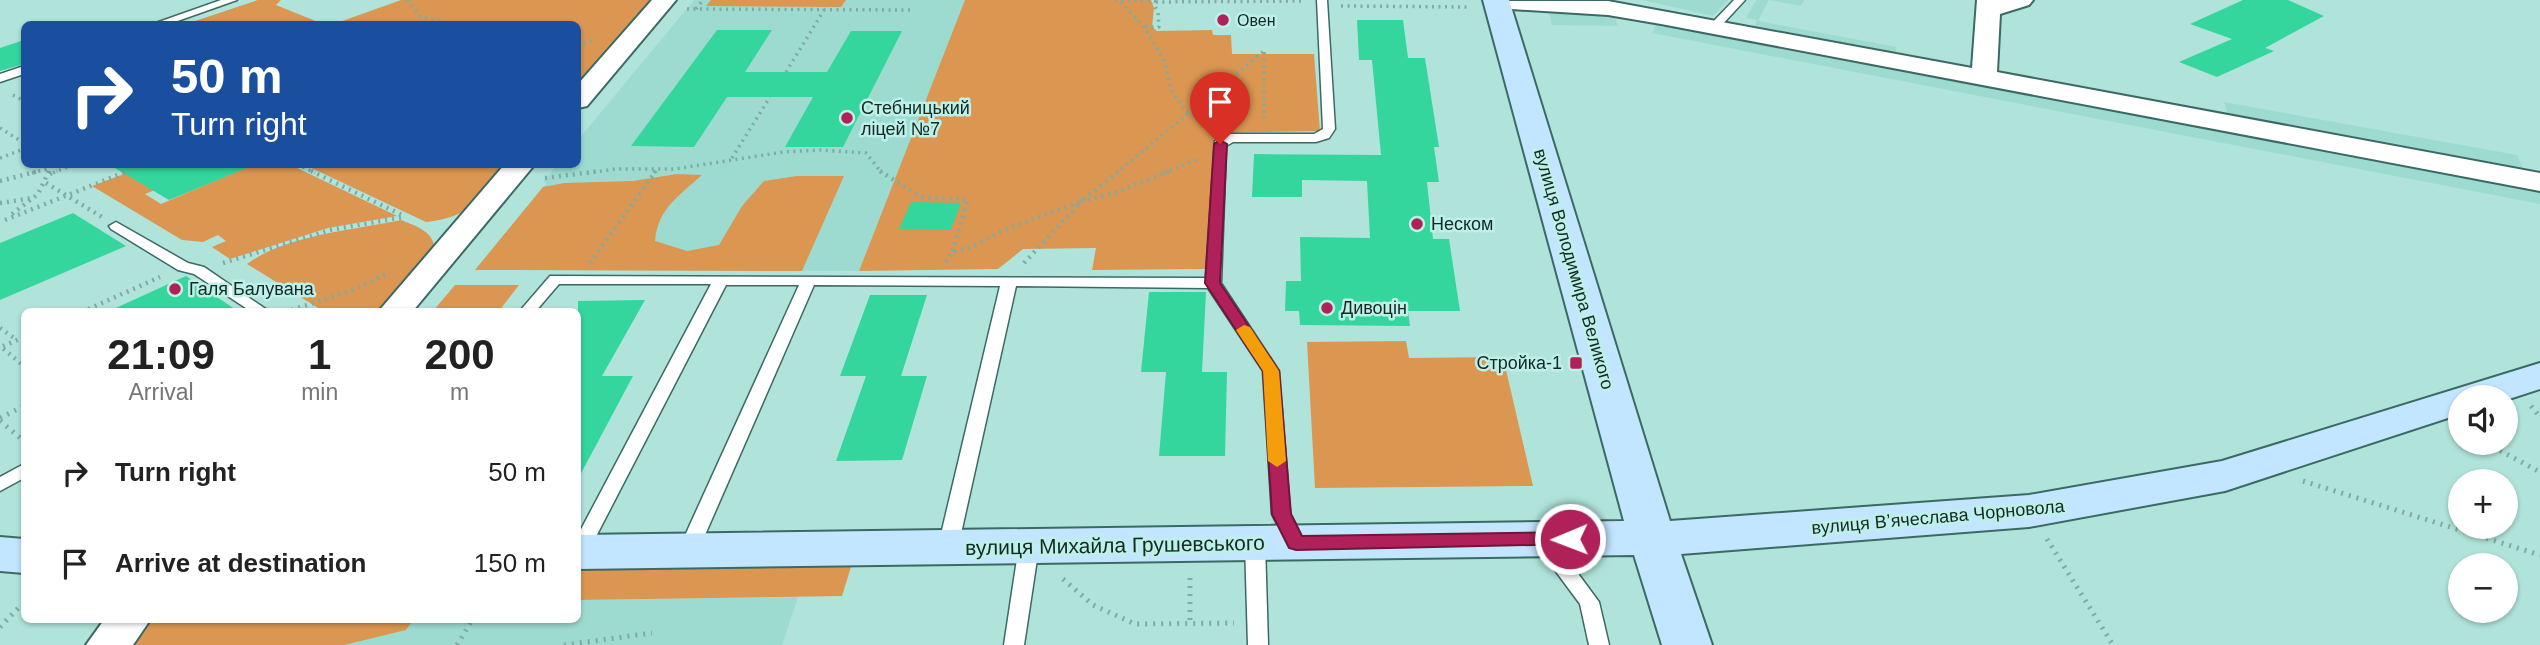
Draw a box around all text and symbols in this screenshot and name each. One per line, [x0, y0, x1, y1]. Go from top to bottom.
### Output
marker: Овен [1215, 12, 1231, 28]
place label: Овен [1237, 12, 1276, 29]
icon: right [56, 49, 147, 140]
text: 50 m [171, 49, 283, 103]
pin [1190, 72, 1250, 144]
icon: arrive [1201, 83, 1239, 121]
place label: Стебницький ліцей №7 [861, 98, 970, 139]
text: Turn right [171, 106, 307, 142]
marker: Стебницький ліцей №7 [839, 110, 855, 126]
street label: вулиця Володимира Великого [1530, 146, 1618, 392]
place label: Неском [1431, 214, 1493, 234]
marker: Неском [1409, 216, 1425, 232]
place label: Галя Балувана [189, 279, 315, 299]
marker: Галя Балувана [167, 281, 183, 297]
place label: Дивоцін [1341, 298, 1407, 318]
marker: Дивоцін [1319, 300, 1335, 316]
text: 21:09 [107, 331, 215, 378]
text: 1 [308, 331, 331, 378]
text: 200 [425, 331, 495, 378]
place label: Стройка-1 [1476, 353, 1562, 373]
marker: Стройка-1 [1568, 355, 1584, 371]
text: Arrival [128, 379, 194, 405]
text: min [301, 379, 338, 405]
text: m [450, 379, 469, 405]
map controls [2448, 385, 2518, 623]
button: sound [2448, 385, 2518, 455]
icon: right [56, 454, 94, 492]
text: Turn right [115, 457, 236, 487]
text: 50 m [488, 457, 546, 487]
button: + [2448, 469, 2518, 539]
street label: вулиця Вʼячеслава Чорновола [1811, 496, 2066, 538]
position arrow [1533, 502, 1607, 576]
street label: вулиця Михайла Грушевського [965, 531, 1265, 559]
icon: arrive [56, 545, 94, 583]
text: Arrive at destination [115, 548, 366, 578]
text: 150 m [474, 548, 546, 578]
button: − [2448, 553, 2518, 623]

